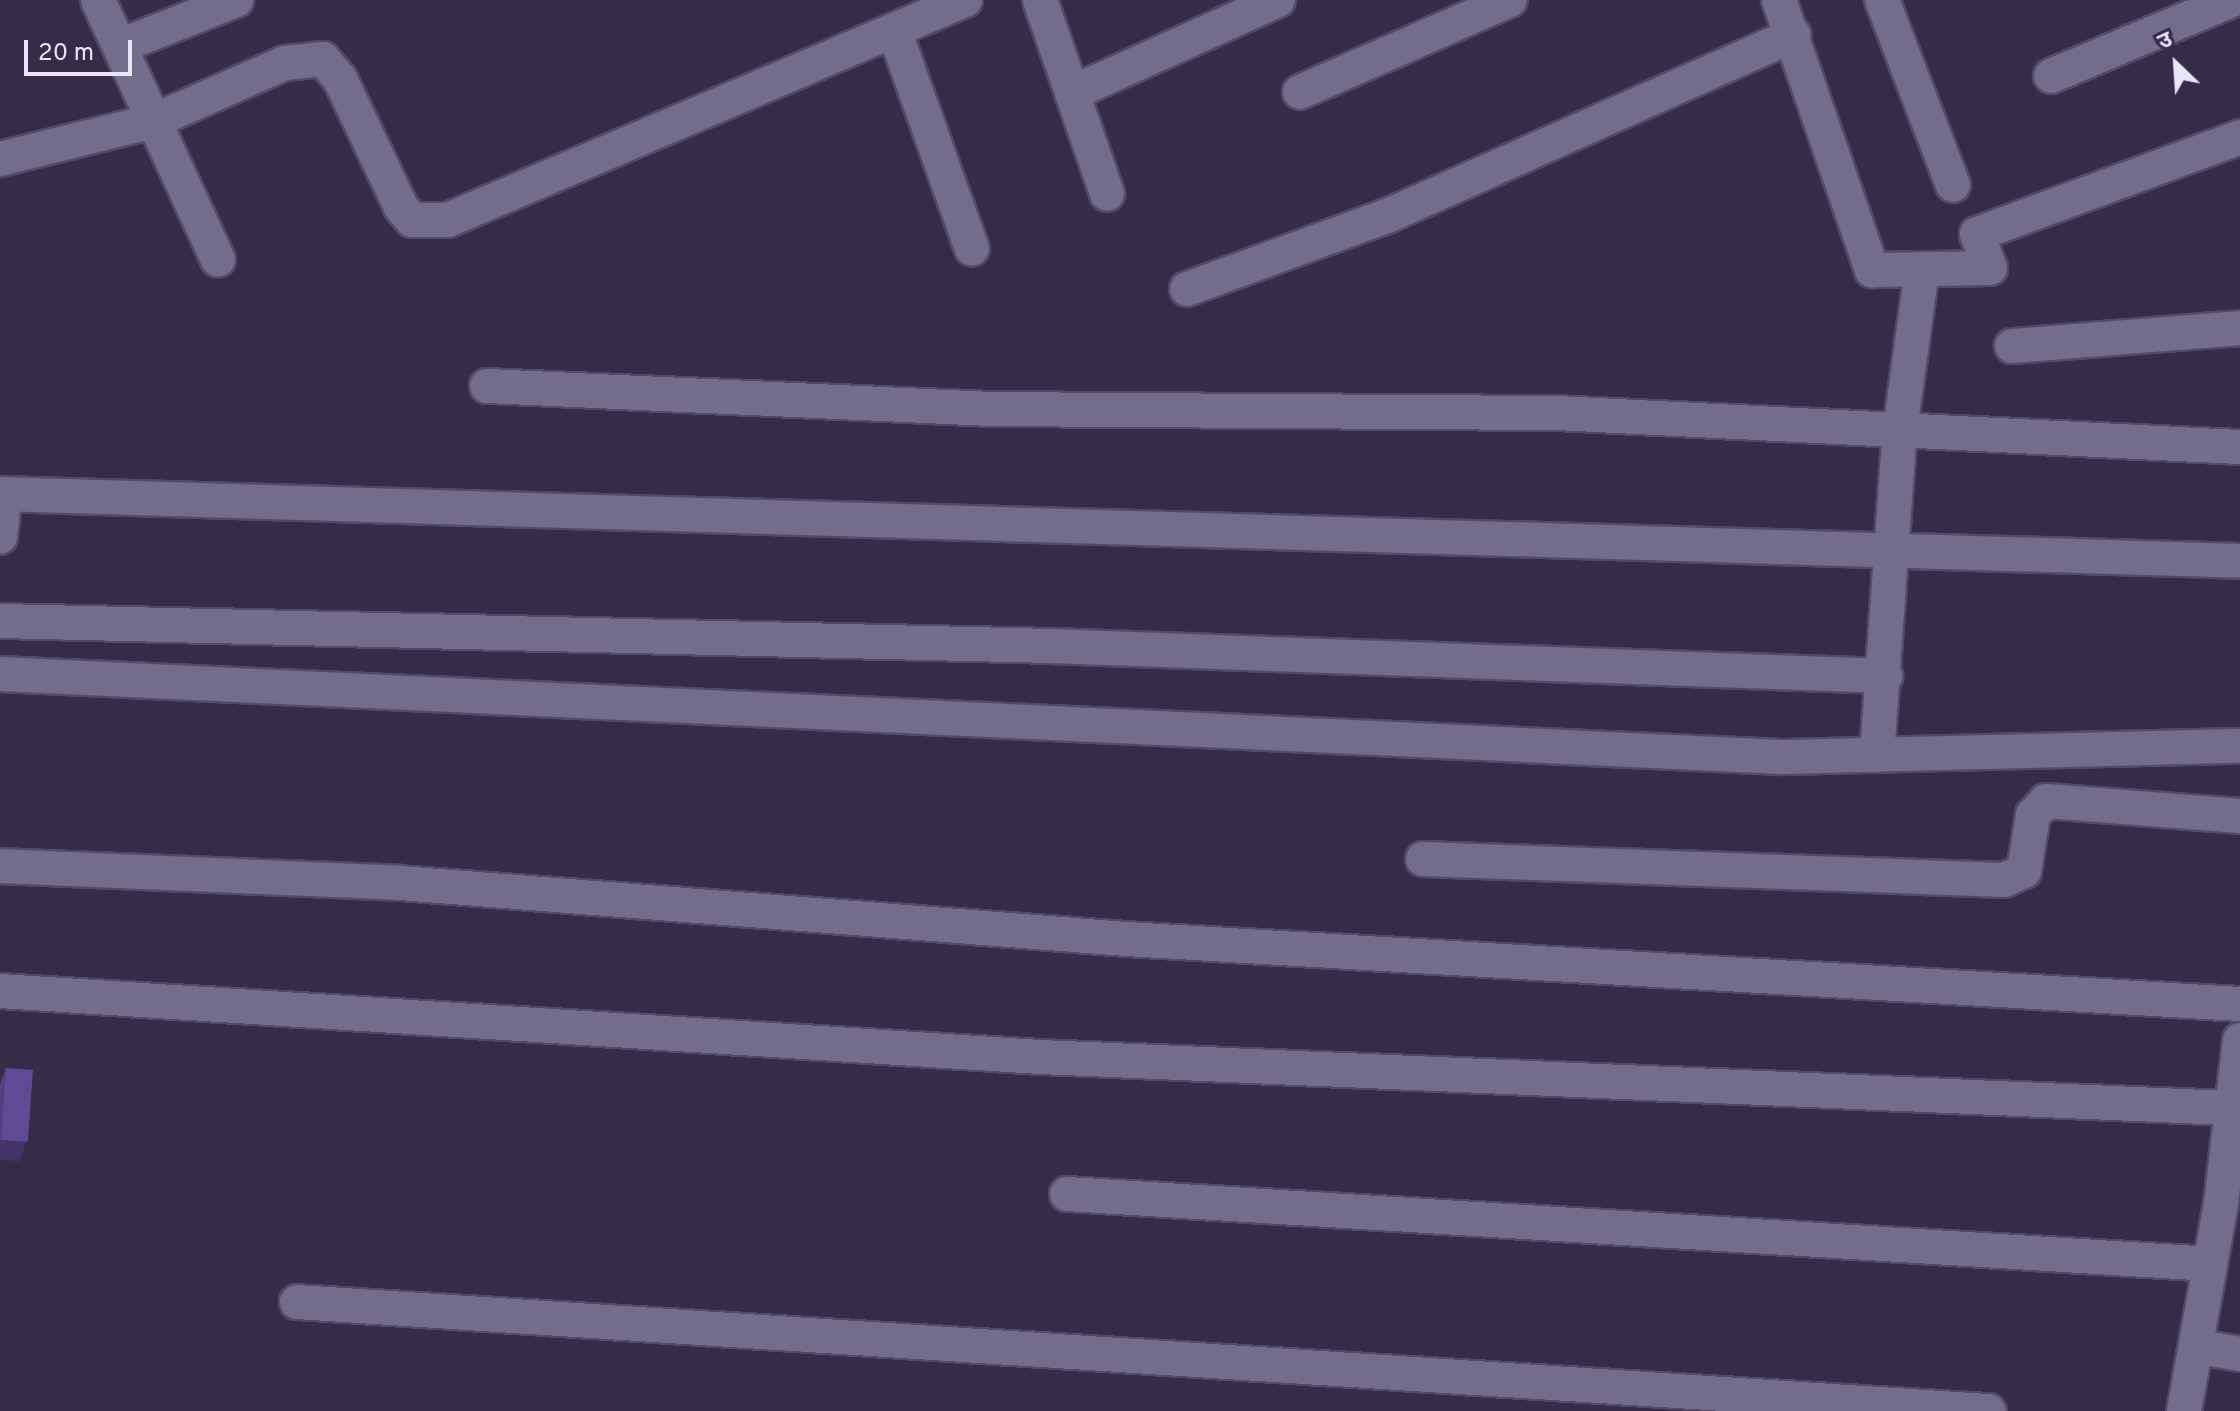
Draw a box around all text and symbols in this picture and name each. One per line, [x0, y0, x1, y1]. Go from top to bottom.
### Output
scale bar [28, 24, 136, 74]
north arrow [2136, 24, 2216, 104]
text: उ [2154, 27, 2177, 57]
text: 20 m [38, 39, 94, 69]

